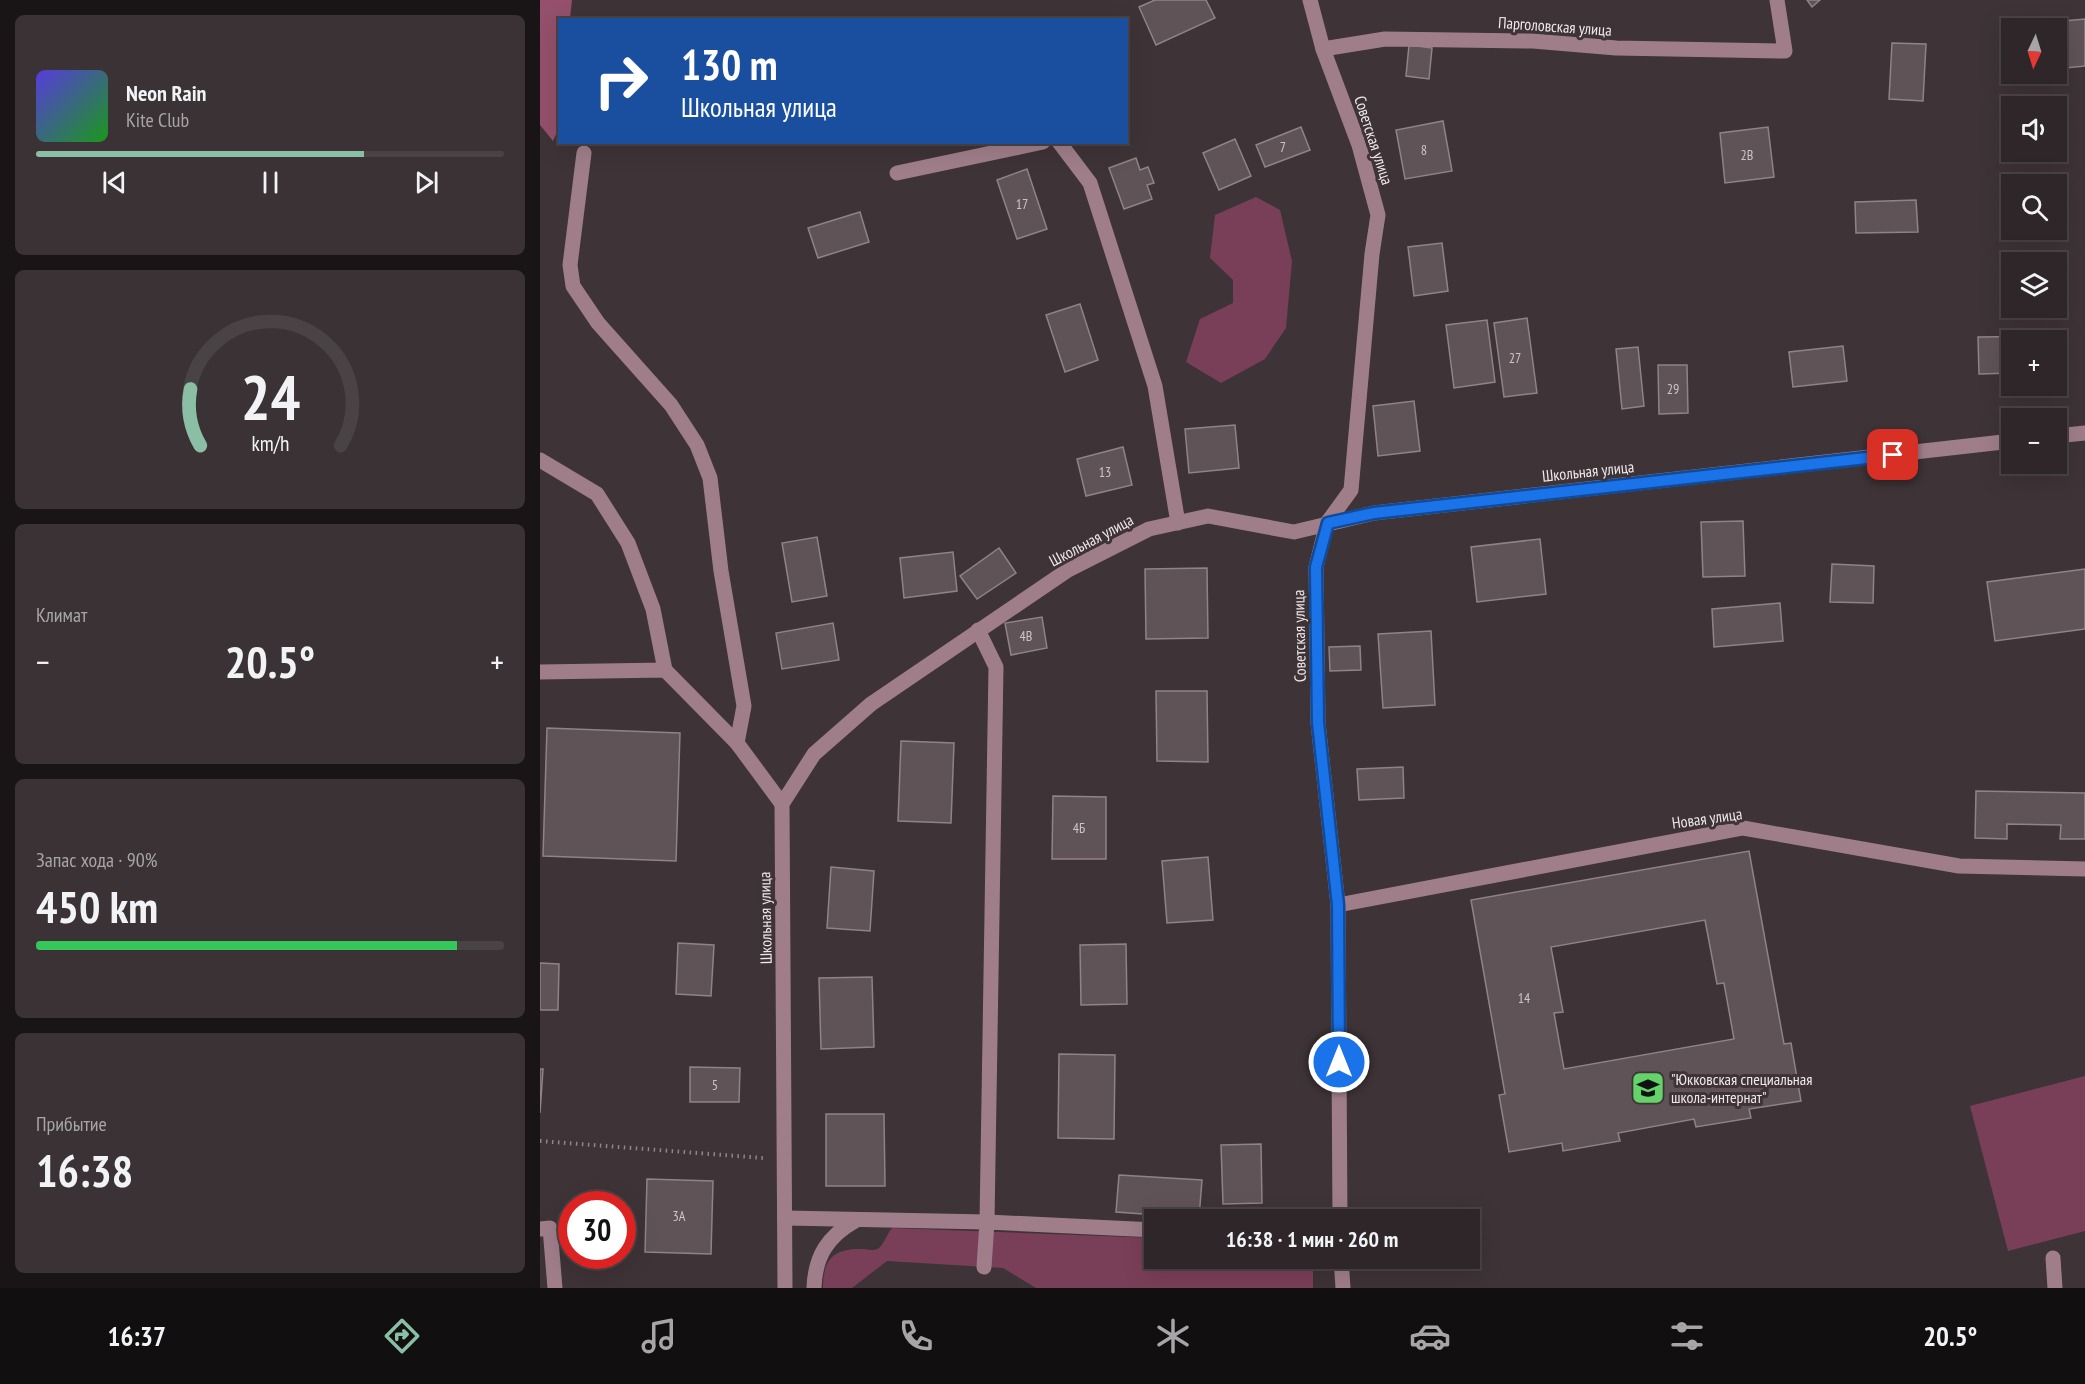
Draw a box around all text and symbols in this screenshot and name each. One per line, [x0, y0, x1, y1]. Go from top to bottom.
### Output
street label: Парголовская улица [1498, 12, 1612, 40]
north arrow [2001, 18, 2067, 84]
map controls [2001, 18, 2067, 474]
text: 130 m [681, 37, 778, 92]
icon: right [582, 42, 660, 120]
text: Neon Rain [126, 79, 206, 107]
text: Школьная улица [681, 90, 837, 124]
street label: Советская улица [1350, 93, 1398, 187]
button: sound [2001, 96, 2067, 162]
text: Kite Club [126, 107, 189, 133]
house number: 7 [1280, 138, 1286, 156]
house number: 8 [1421, 141, 1427, 159]
house number: 2В [1741, 146, 1753, 164]
icon: previous [98, 166, 131, 199]
icon: pause [254, 166, 287, 199]
icon: next [410, 166, 443, 199]
button: search [2001, 174, 2067, 240]
house number: 17 [1016, 195, 1028, 213]
button: layers [2001, 252, 2067, 318]
button: + [2001, 330, 2067, 396]
house number: 27 [1509, 349, 1521, 367]
text: 24 [240, 357, 300, 438]
house number: 29 [1667, 380, 1679, 398]
button: − [2001, 408, 2067, 474]
pin [1867, 429, 1918, 480]
text: km/h [251, 430, 289, 458]
icon: arrive [1876, 438, 1909, 471]
street label: Школьная улица [1541, 456, 1635, 486]
house number: 13 [1099, 463, 1111, 481]
street label: Школьная улица [1046, 509, 1136, 571]
street label: Советская улица [1288, 590, 1310, 682]
text: Климат [36, 602, 87, 628]
house number: 4В [1020, 627, 1032, 645]
text: 20.5° [225, 632, 315, 690]
text: − [36, 640, 50, 683]
text: + [490, 640, 504, 683]
street label: Новая улица [1671, 803, 1743, 833]
house number: 4Б [1073, 819, 1085, 837]
text: Запас хода · 90% [36, 847, 157, 873]
street label: Школьная улица [754, 872, 776, 964]
text: 450 km [36, 877, 158, 935]
house number: 14 [1518, 989, 1531, 1007]
position arrow [1307, 1030, 1371, 1094]
place label: "Юкковская специальная школа-интернат" [1671, 1069, 1812, 1107]
school or university icon: "Юкковская специальная школа-интернат" [1630, 1070, 1666, 1106]
house number: 5 [712, 1076, 718, 1094]
text: Прибытие [36, 1111, 107, 1137]
text: 16:38 [36, 1141, 133, 1199]
speed limit sign: 30 [558, 1191, 636, 1269]
house number: 3А [673, 1207, 686, 1225]
text: 16:38 · 1 мин · 260 m [1226, 1225, 1398, 1253]
icon: directions [381, 1315, 423, 1357]
icon: music [638, 1315, 680, 1357]
icon: phone [895, 1315, 937, 1357]
icon: climate [1152, 1315, 1194, 1357]
icon: car [1409, 1315, 1451, 1357]
icon: filters [1666, 1315, 1708, 1357]
text: 16:37 [108, 1319, 166, 1353]
text: 20.5° [1923, 1319, 1977, 1353]

